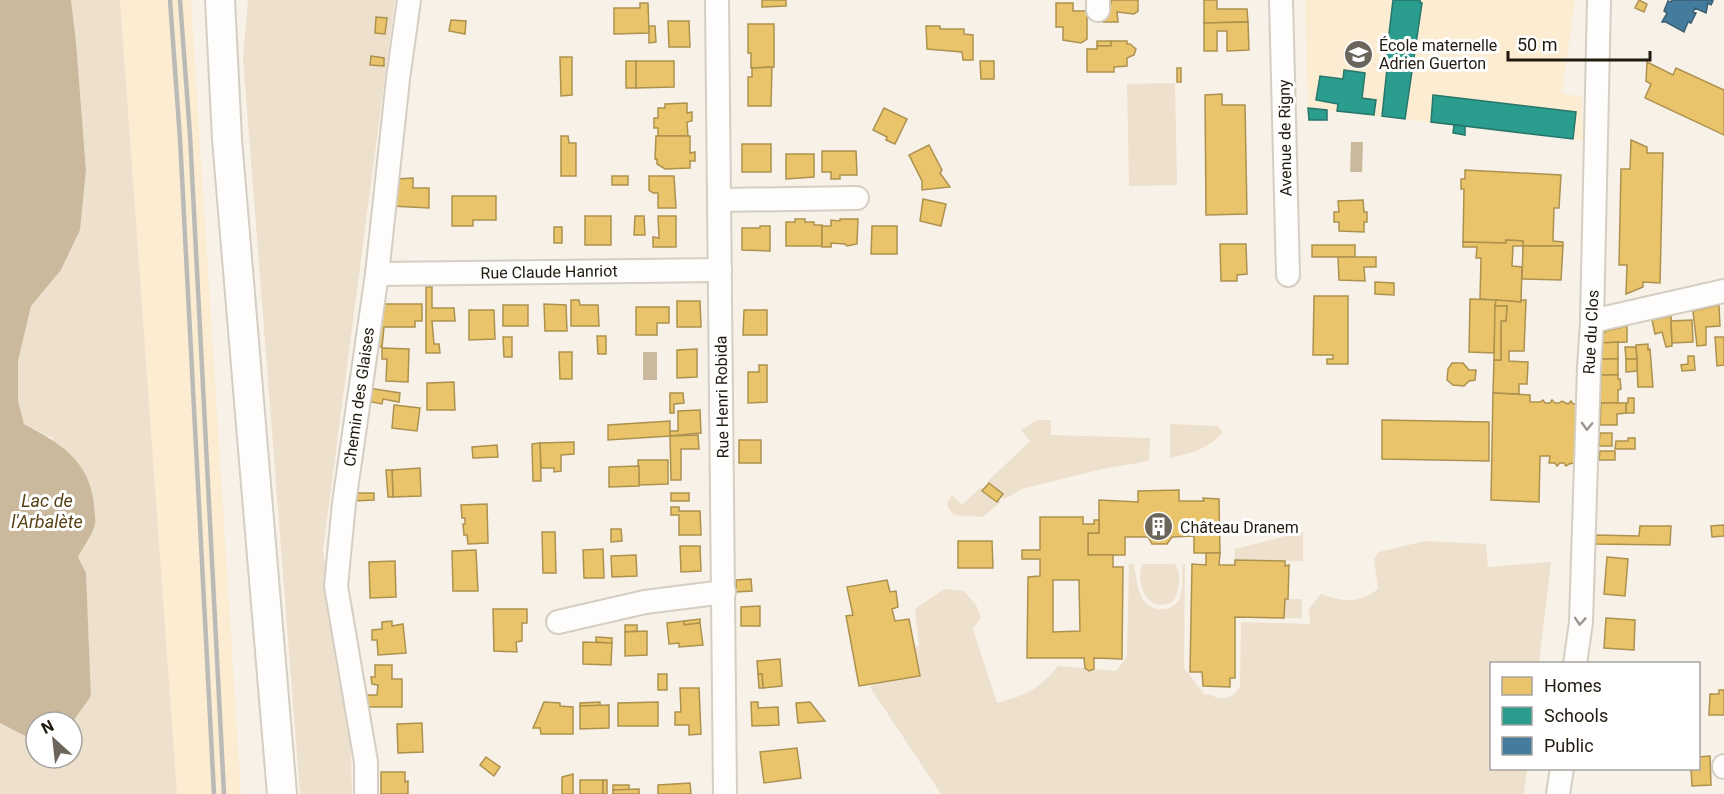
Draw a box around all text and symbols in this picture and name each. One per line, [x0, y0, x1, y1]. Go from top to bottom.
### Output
scale bar [1508, 24, 1650, 62]
text: 50 m [1517, 34, 1557, 55]
place label: École maternelle Adrien Guerton [1379, 36, 1497, 73]
school or university icon: École maternelle Adrien Guerton [1342, 38, 1374, 70]
street label: Avenue de Rigny [1274, 79, 1296, 197]
street label: Rue Claude Hanriot [480, 261, 618, 283]
street label: Rue du Clos [1579, 289, 1603, 375]
street label: Chemin des Glaises [340, 326, 378, 468]
street label: Rue Henri Robida [711, 335, 733, 459]
one-way arrow [1581, 422, 1593, 431]
water label: Lac de l'Arbalète [11, 490, 83, 532]
building icon: Château Dranem [1143, 511, 1175, 543]
place label: Château Dranem [1180, 518, 1299, 537]
one-way arrow [1574, 617, 1587, 626]
legend [1490, 662, 1700, 770]
text: Homes [1544, 675, 1602, 696]
text: Schools [1544, 705, 1608, 726]
north arrow [24, 710, 84, 770]
text: N [38, 716, 57, 738]
text: Public [1544, 735, 1594, 756]

